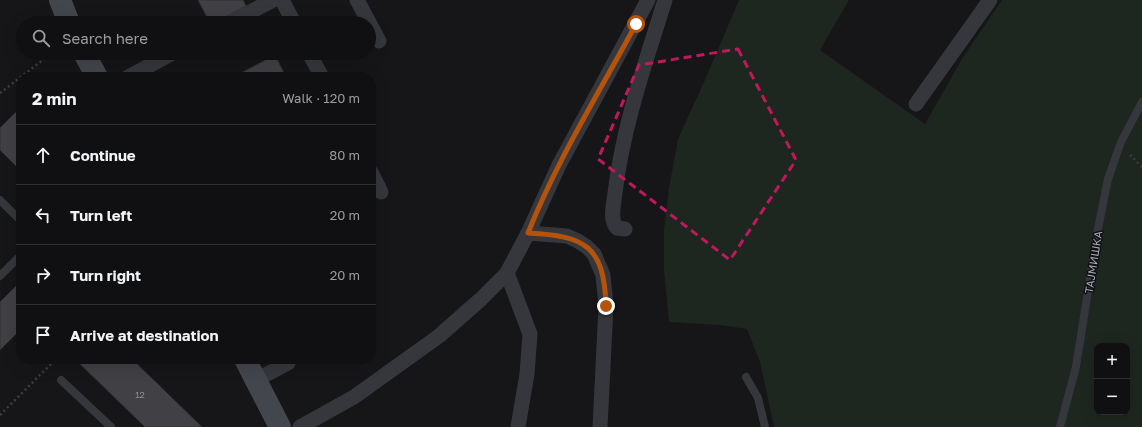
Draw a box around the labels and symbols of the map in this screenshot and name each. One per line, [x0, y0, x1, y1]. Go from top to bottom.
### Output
route start [627, 15, 645, 33]
street label: ТАЈМИШКА [1082, 229, 1104, 294]
route end [597, 297, 615, 315]
house number: 12 [135, 389, 145, 400]

